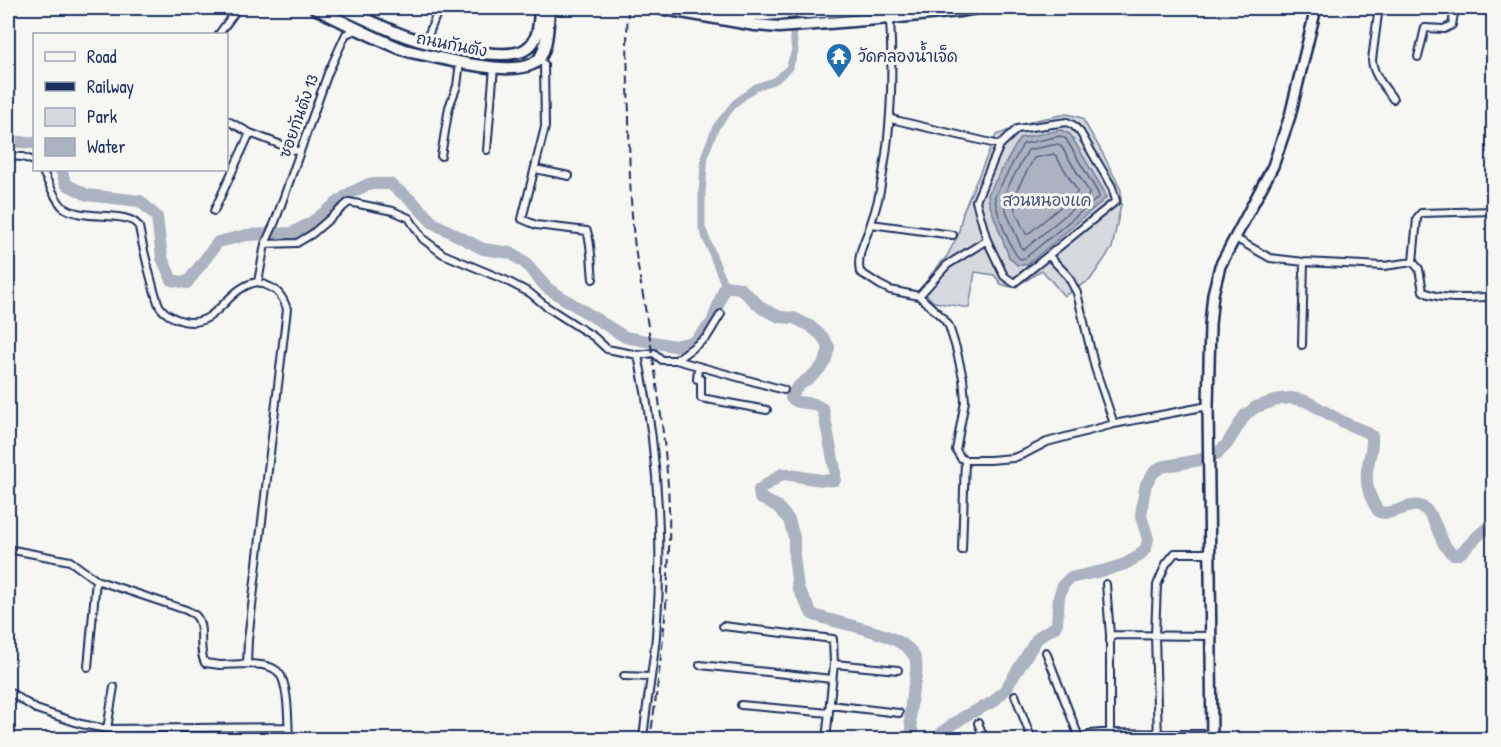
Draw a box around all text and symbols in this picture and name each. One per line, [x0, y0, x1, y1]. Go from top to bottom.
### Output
street label: ถนนกันตัง [415, 26, 489, 62]
legend [33, 33, 228, 171]
temple icon: วัดคลองน้ำเจ็ด [824, 41, 854, 79]
place label: วัดคลองน้ำเจ็ด [858, 41, 958, 67]
text: Road [87, 44, 117, 69]
street label: ซอยกันตัง 13 [273, 71, 323, 161]
text: Railway [87, 74, 134, 99]
text: Park [87, 104, 118, 129]
text: Water [87, 134, 125, 159]
park label: สวนหนองแค [1003, 189, 1091, 211]

